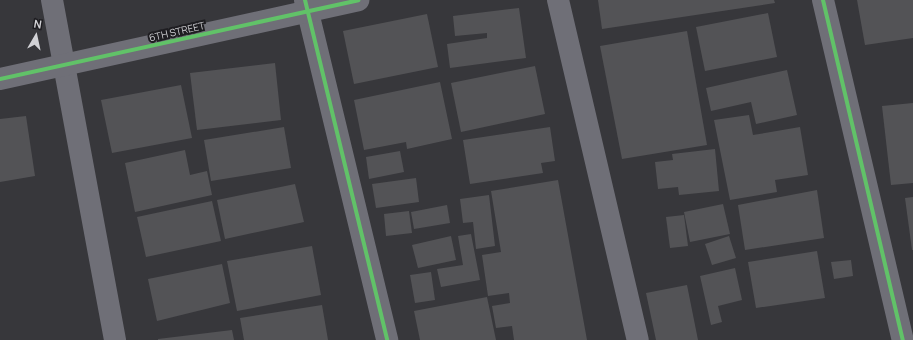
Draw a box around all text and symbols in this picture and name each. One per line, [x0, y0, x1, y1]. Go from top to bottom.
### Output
north arrow [16, 16, 56, 56]
text: N [33, 16, 43, 32]
street label: 6TH STREET [148, 20, 206, 44]

